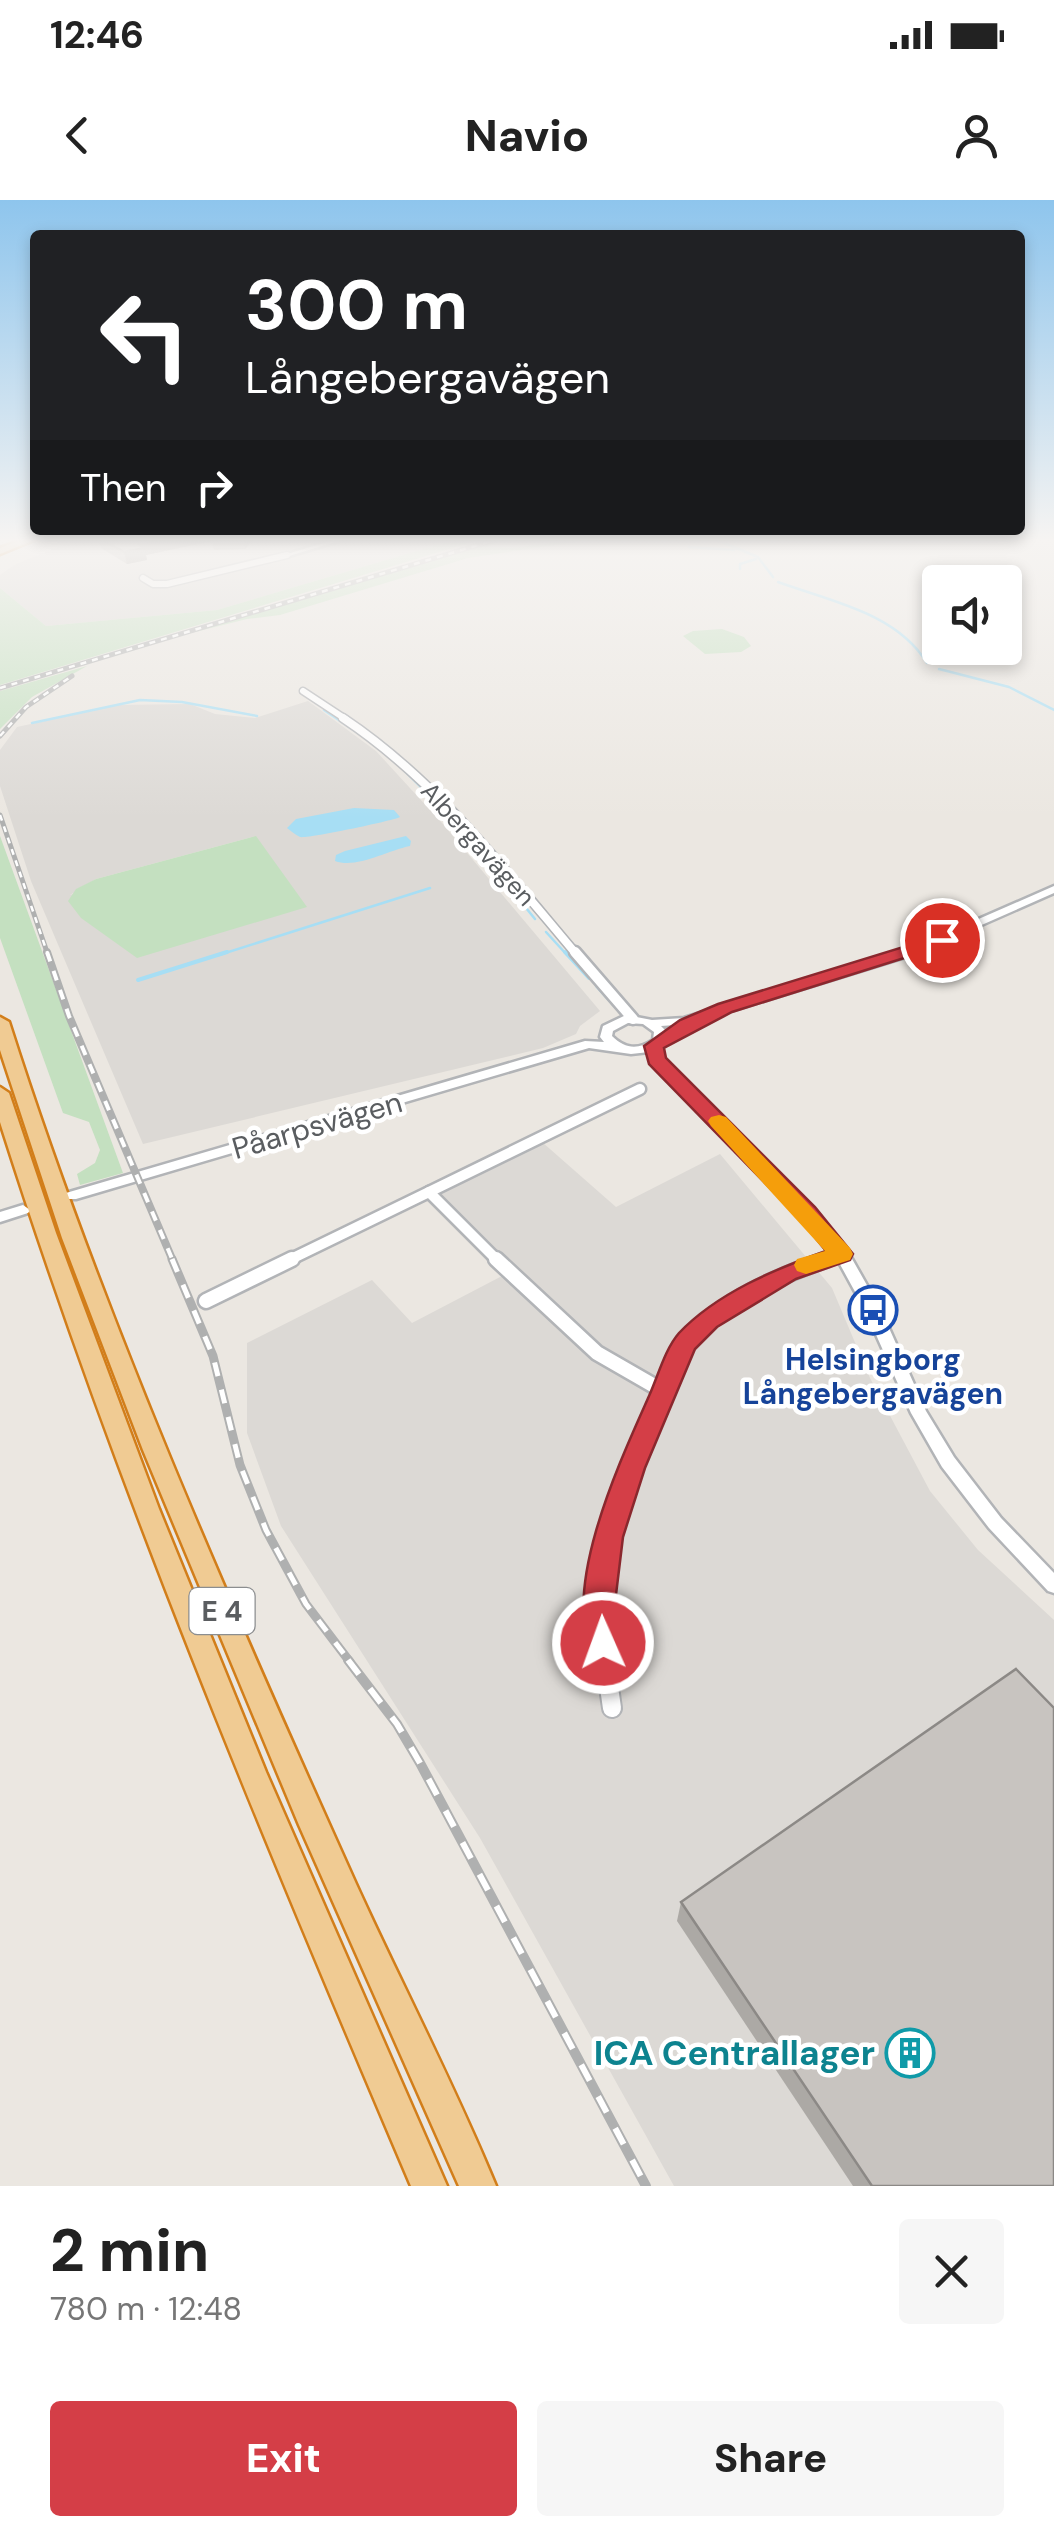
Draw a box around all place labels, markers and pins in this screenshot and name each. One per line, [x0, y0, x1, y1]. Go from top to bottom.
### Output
pin [900, 898, 985, 983]
bus stop icon: Helsingborg Långebergavägen [847, 1284, 899, 1336]
place label: Helsingborg Långebergavägen [743, 1340, 1003, 1413]
building icon: ICA Centrallager [884, 2027, 936, 2079]
place label: ICA Centrallager [594, 2030, 875, 2076]

